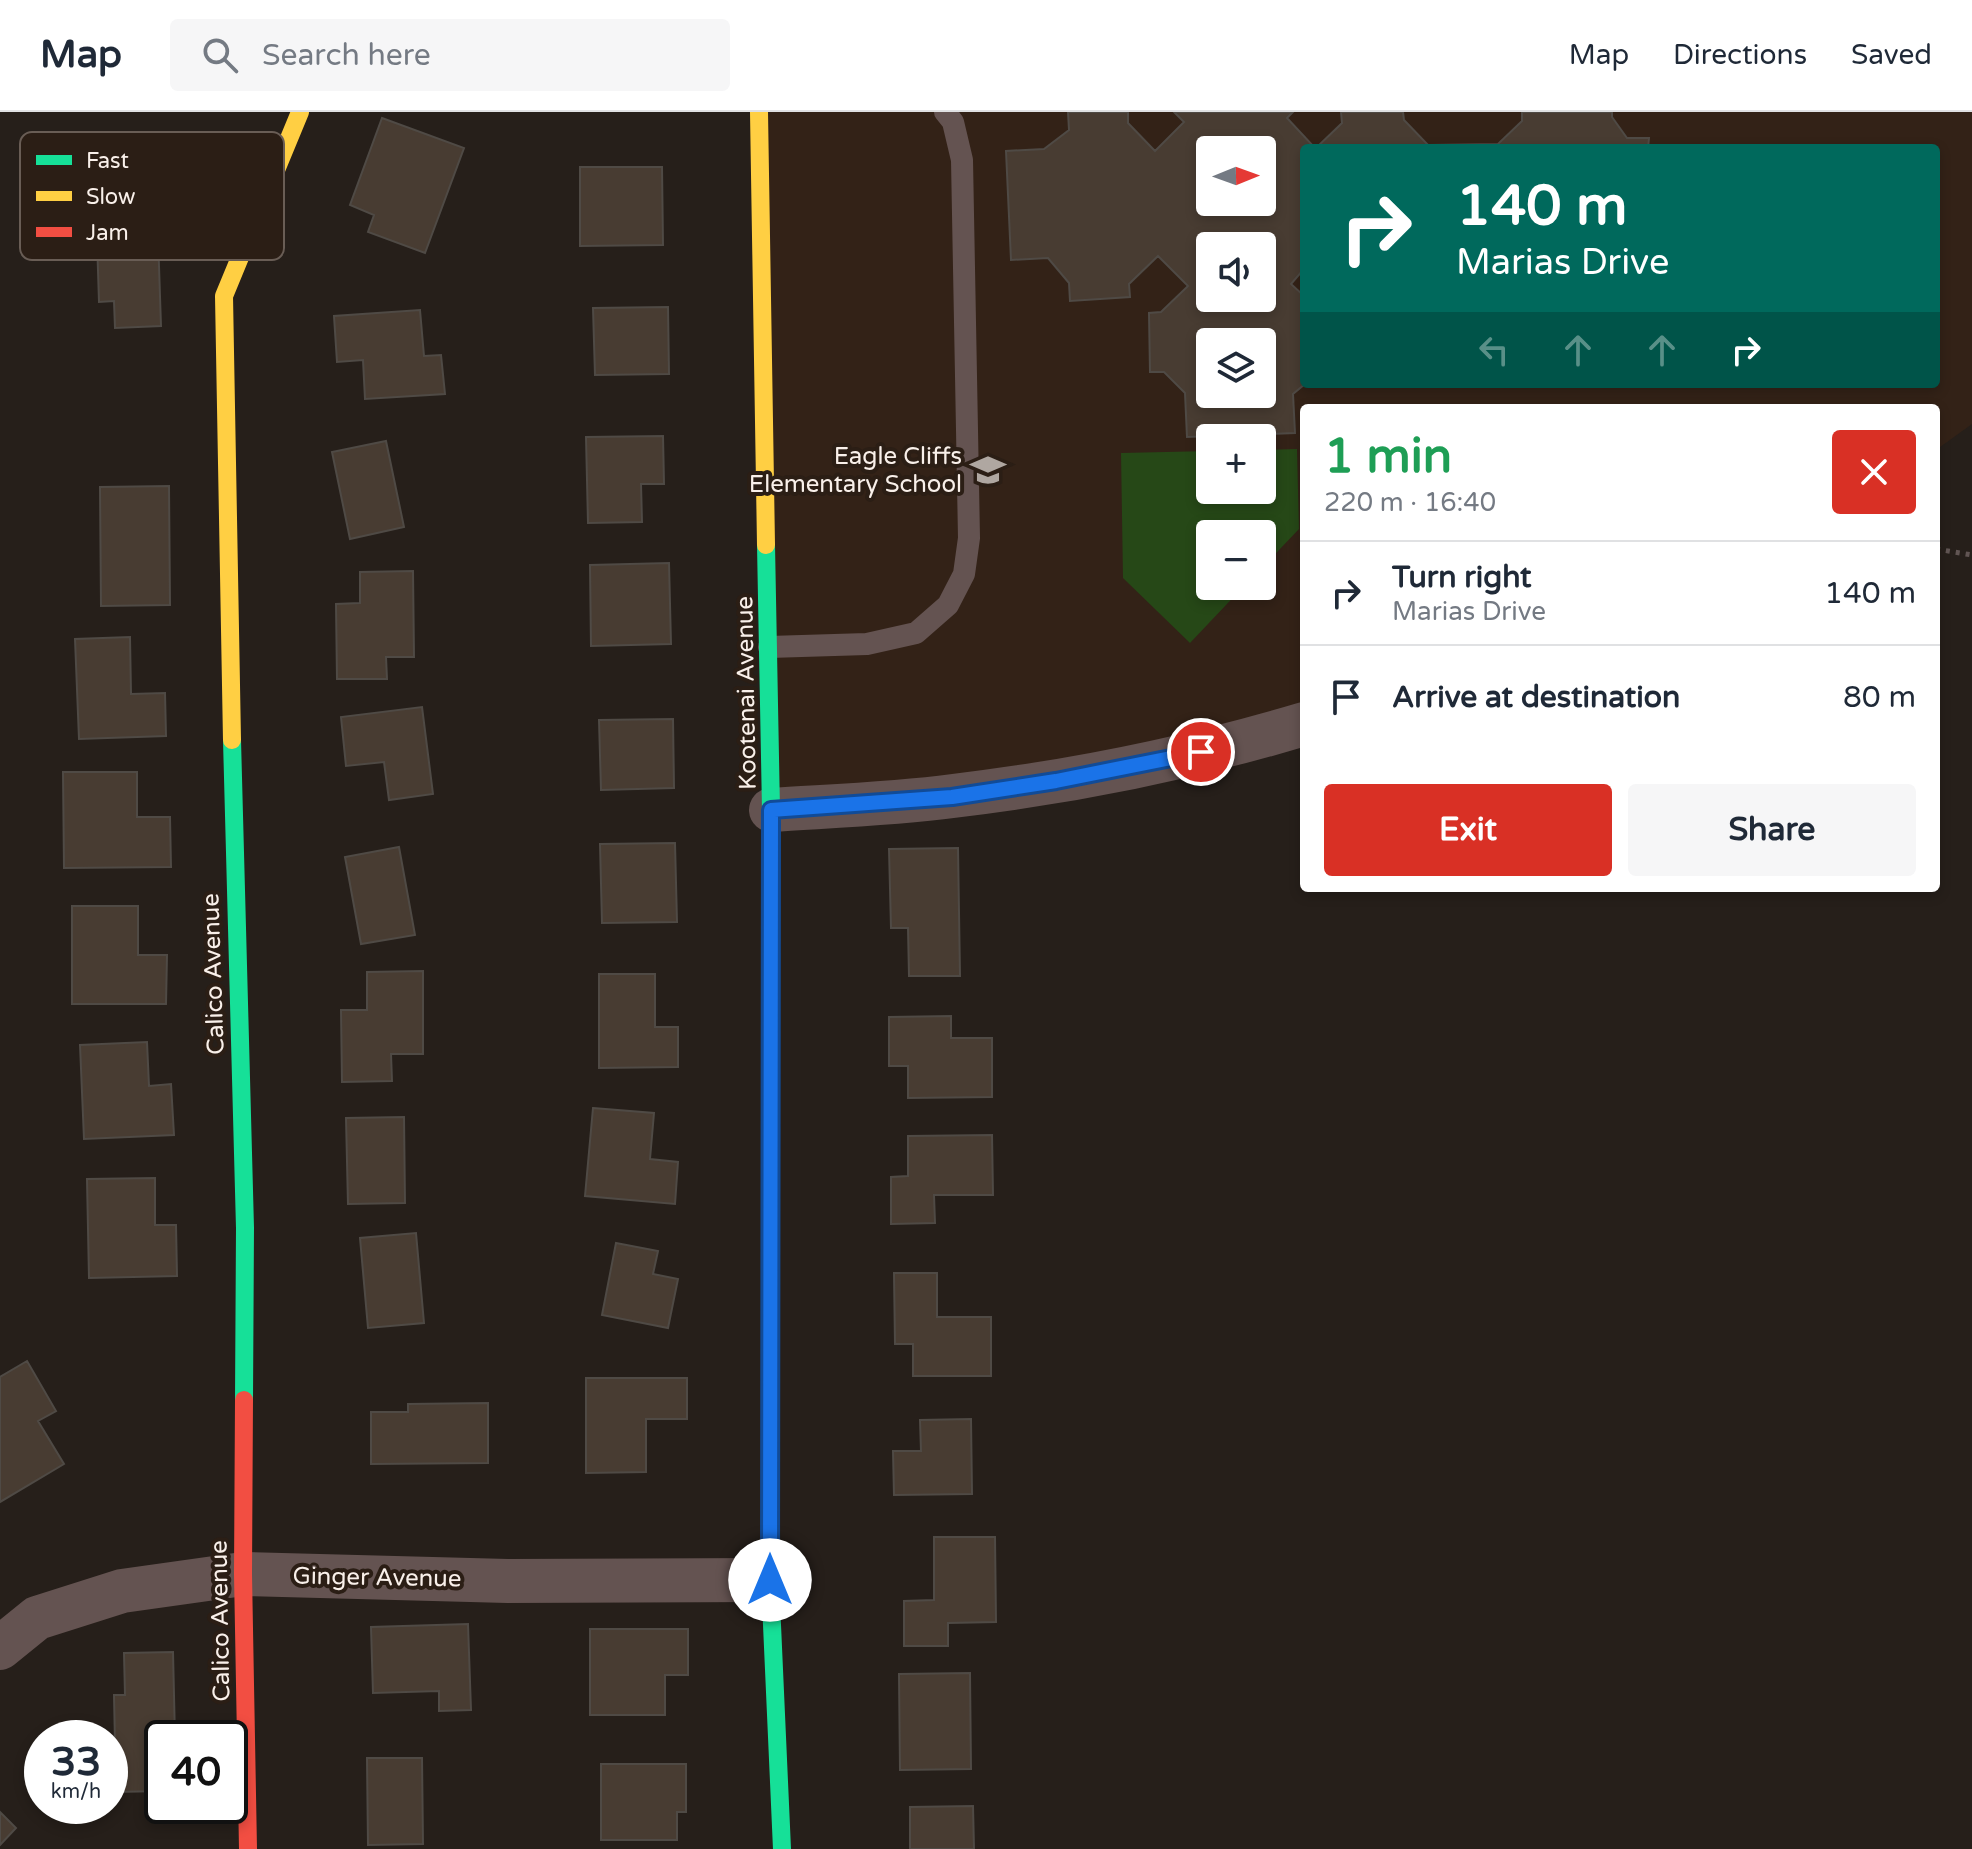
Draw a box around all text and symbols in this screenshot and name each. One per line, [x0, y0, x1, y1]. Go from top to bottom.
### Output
search box [170, 19, 730, 91]
text: Map [40, 32, 122, 78]
icon: search [198, 33, 242, 77]
text: Search here [262, 37, 431, 74]
text: Map [1569, 38, 1629, 72]
text: Directions [1673, 38, 1807, 72]
text: Saved [1851, 38, 1932, 72]
legend [20, 132, 284, 260]
north arrow [1196, 136, 1276, 216]
map controls [1196, 136, 1276, 600]
text: Fast [86, 148, 129, 174]
text: 140 m [1456, 173, 1627, 240]
icon: right [1324, 176, 1428, 280]
text: Slow [86, 184, 136, 210]
text: Jam [86, 220, 129, 246]
button: sound [1196, 232, 1276, 312]
text: Marias Drive [1456, 241, 1669, 284]
button: layers [1196, 328, 1276, 408]
icon: left [1472, 328, 1516, 372]
icon: ahead [1556, 328, 1600, 372]
icon: ahead [1640, 328, 1684, 372]
icon: right [1724, 328, 1768, 372]
button: + [1196, 424, 1276, 504]
text: 1 min [1324, 428, 1452, 486]
button: close [1832, 430, 1916, 514]
place label: Eagle Cliffs Elementary School [749, 442, 962, 499]
school or university icon: Eagle Cliffs Elementary School [969, 451, 1007, 489]
text: 220 m · 16:40 [1324, 487, 1496, 518]
button: − [1196, 520, 1276, 600]
text: Turn right [1392, 559, 1532, 596]
icon: right [1324, 571, 1368, 615]
text: 140 m [1824, 575, 1916, 612]
street label: Kootenai Avenue [730, 596, 763, 790]
text: Marias Drive [1392, 596, 1546, 627]
icon: arrive [1324, 675, 1368, 719]
text: Arrive at destination [1392, 679, 1680, 716]
text: 80 m [1843, 679, 1916, 716]
pin [1167, 718, 1235, 786]
icon: arrive [1179, 730, 1223, 774]
button: Exit [1324, 784, 1612, 876]
button: Share [1628, 784, 1916, 876]
street label: Calico Avenue [196, 893, 231, 1055]
position arrow [728, 1538, 812, 1622]
street label: Calico Avenue [205, 1540, 236, 1702]
street label: Ginger Avenue [292, 1562, 462, 1593]
speed limit sign: 40 [144, 1720, 248, 1824]
text: 33 [51, 1738, 101, 1786]
text: km/h [51, 1780, 101, 1804]

